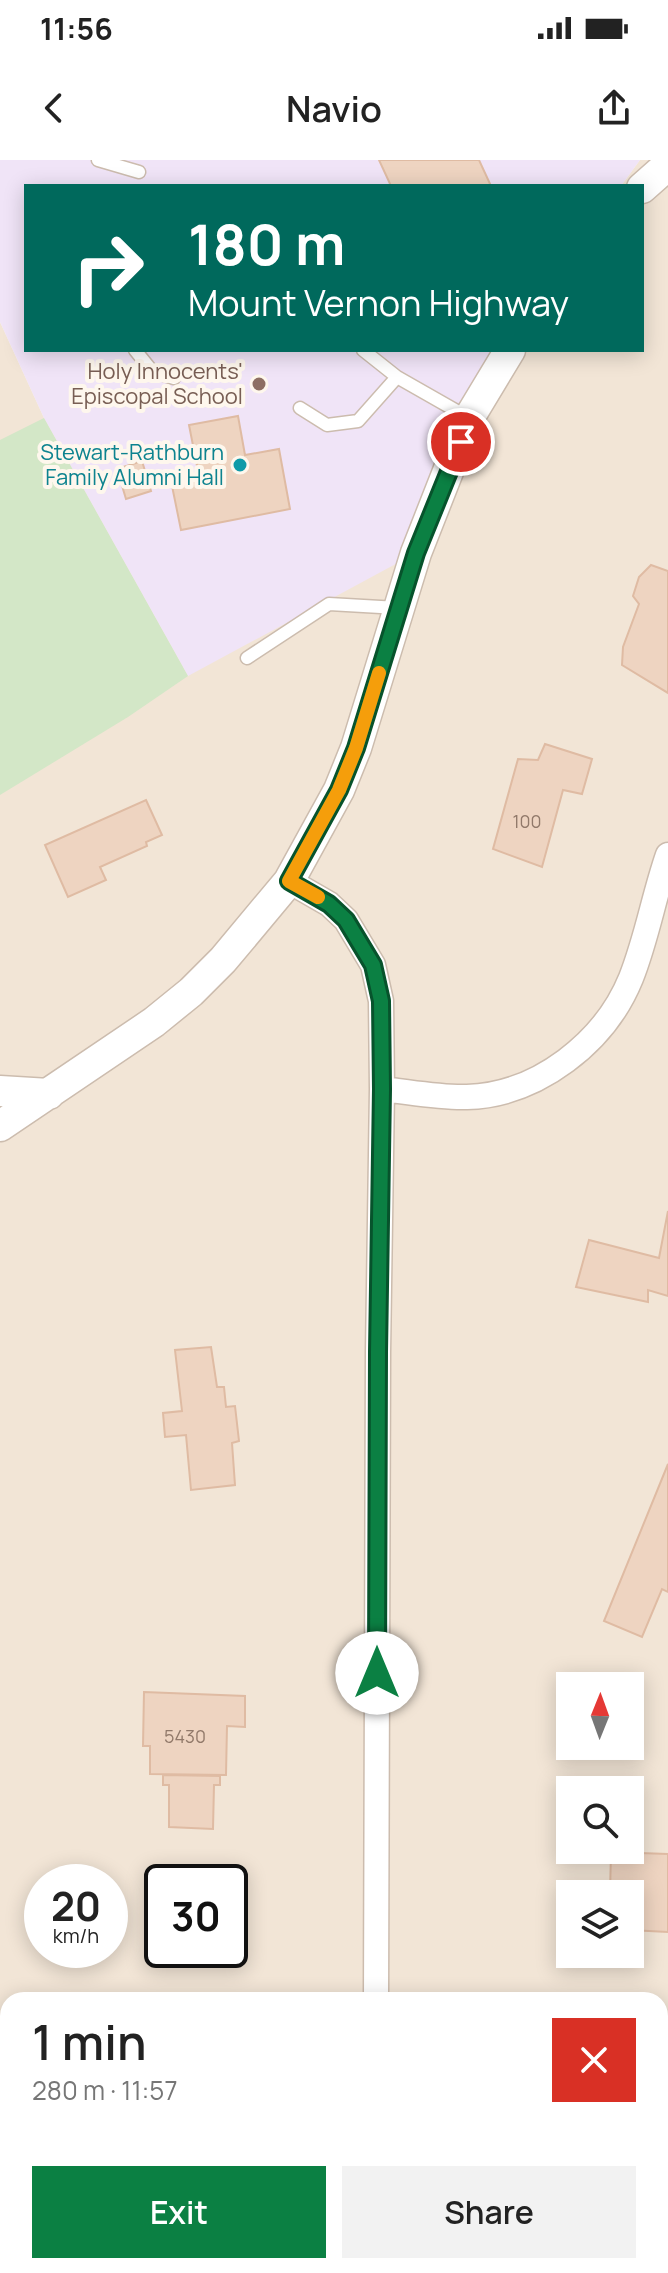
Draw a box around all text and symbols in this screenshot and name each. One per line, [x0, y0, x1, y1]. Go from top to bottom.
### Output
text: 11:56 [40, 8, 113, 49]
text: Navio [286, 84, 382, 133]
icon: back [32, 86, 76, 130]
icon: share [592, 86, 636, 130]
text: 180 m [188, 205, 345, 282]
icon: right [56, 216, 160, 320]
text: Mount Vernon Highway [188, 278, 569, 327]
place label: Holy Innocents' Episcopal School [71, 356, 243, 411]
marker: Holy Innocents' Episcopal School [250, 375, 268, 393]
pin [427, 408, 495, 476]
icon: arrive [439, 420, 483, 464]
place label: Stewart-Rathburn Family Alumni Hall [40, 437, 224, 492]
marker: Stewart-Rathburn Family Alumni Hall [231, 456, 249, 474]
house number: 100 [513, 809, 541, 833]
position arrow [335, 1631, 419, 1715]
north arrow [556, 1672, 644, 1760]
map controls [556, 1672, 644, 1968]
house number: 5430 [164, 1724, 206, 1748]
button: search [556, 1776, 644, 1864]
speed limit sign: 30 [144, 1864, 248, 1968]
text: 20 [51, 1878, 101, 1933]
button: layers [556, 1880, 644, 1968]
text: km/h [53, 1922, 99, 1949]
text: 1 min [32, 2009, 146, 2074]
button: close [552, 2018, 636, 2102]
text: 280 m · 11:57 [32, 2072, 177, 2108]
button: Exit [32, 2166, 326, 2258]
button: Share [342, 2166, 636, 2258]

